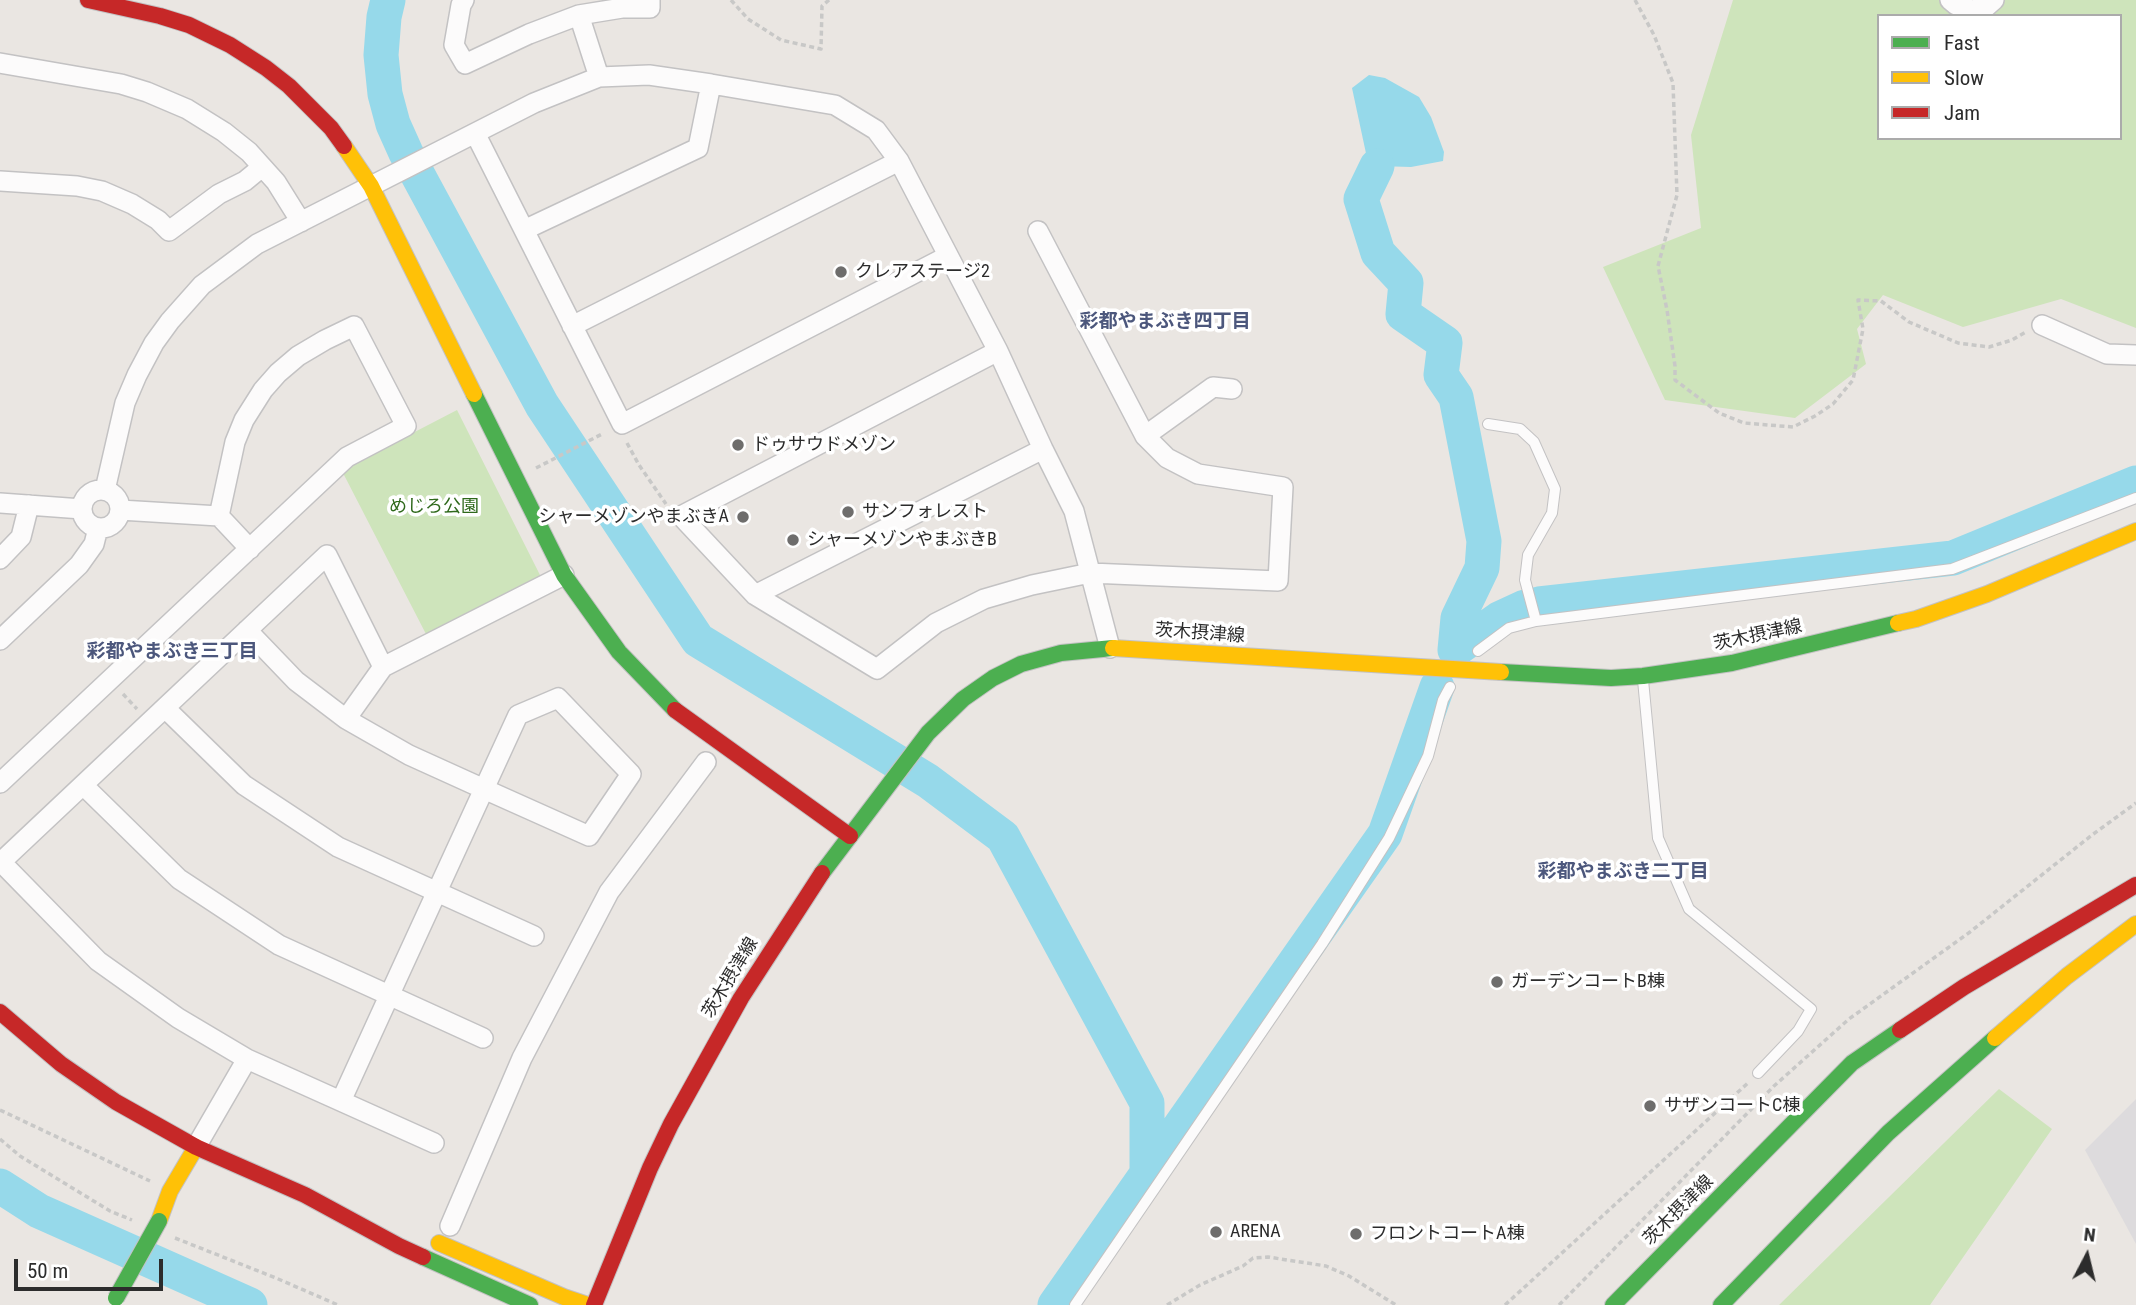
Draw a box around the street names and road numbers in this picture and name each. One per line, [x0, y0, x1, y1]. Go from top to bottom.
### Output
street label: 茨木摂津線 [1712, 616, 1804, 656]
street label: 茨木摂津線 [1154, 620, 1246, 648]
street label: 茨木摂津線 [699, 934, 763, 1022]
street label: 茨木摂津線 [1640, 1172, 1718, 1250]

